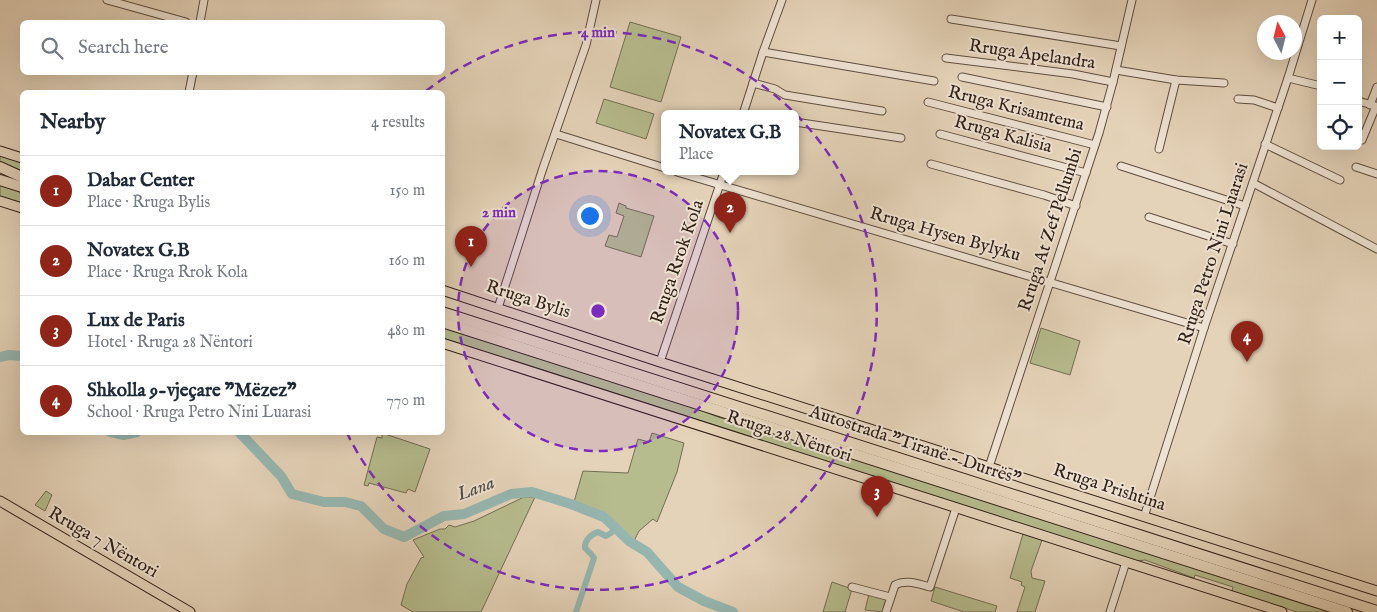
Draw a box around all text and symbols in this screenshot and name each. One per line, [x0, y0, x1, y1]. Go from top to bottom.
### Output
north arrow [1257, 15, 1302, 60]
map controls [1317, 15, 1362, 150]
button: + [1317, 15, 1362, 60]
search box [20, 20, 445, 75]
text: 4 min [581, 23, 615, 42]
icon: search [38, 34, 66, 62]
street label: Rruga Apelandra [967, 35, 1097, 75]
text: Search here [78, 36, 169, 60]
button: − [1317, 60, 1362, 105]
street label: Rruga Krisamtema [946, 81, 1087, 137]
button: locate [1317, 105, 1362, 150]
text: Nearby [40, 109, 105, 136]
popup [661, 110, 799, 175]
street label: Rruga Kalisia [951, 111, 1055, 159]
text: 4 results [371, 113, 425, 133]
text: Novatex G.B [679, 121, 781, 145]
text: Place [679, 145, 713, 165]
street label: Rruga At Zef Pellumbi [1014, 145, 1088, 315]
street label: Rruga Petro Nini Luarasi [1174, 160, 1254, 348]
text: Dabar Center [87, 169, 195, 193]
text: 1 [53, 181, 59, 201]
text: 150 m [390, 181, 425, 201]
pin: 2 [714, 192, 746, 233]
text: Place · Rruga Bylis [87, 193, 210, 213]
street label: Rruga Rrok Kola [646, 197, 710, 327]
street label: Rruga Hysen Bylyku [867, 202, 1023, 268]
text: 2 min [482, 203, 516, 222]
your location [577, 203, 603, 229]
pin: 1 [455, 226, 487, 267]
text: Novatex G.B [87, 239, 190, 263]
text: 2 [52, 251, 60, 271]
text: 160 m [389, 251, 425, 271]
text: Place · Rruga Rrok Kola [87, 263, 248, 283]
street label: Rruga Bylis [483, 276, 573, 324]
centre of rings [589, 302, 607, 320]
text: Lux de Paris [87, 309, 185, 333]
text: 3 [53, 321, 59, 341]
text: 480 m [387, 321, 425, 341]
pin: 4 [1231, 321, 1263, 362]
text: Hotel · Rruga 28 Nëntori [87, 333, 253, 353]
text: Shkolla 9-vjeçare "Mëzez" [87, 379, 296, 403]
text: 4 [52, 391, 60, 411]
text: 770 m [386, 391, 425, 411]
street label: Autostrada "Tiranë - Durrës" [805, 401, 1024, 491]
text: School · Rruga Petro Nini Luarasi [87, 403, 311, 423]
street label: Rruga 28 Nëntori [723, 406, 855, 468]
street label: Rruga Prishtina [1050, 459, 1168, 517]
water label: Lana [453, 471, 498, 507]
pin: 3 [861, 476, 893, 517]
street label: Rruga 7 Nëntori [44, 502, 162, 584]

